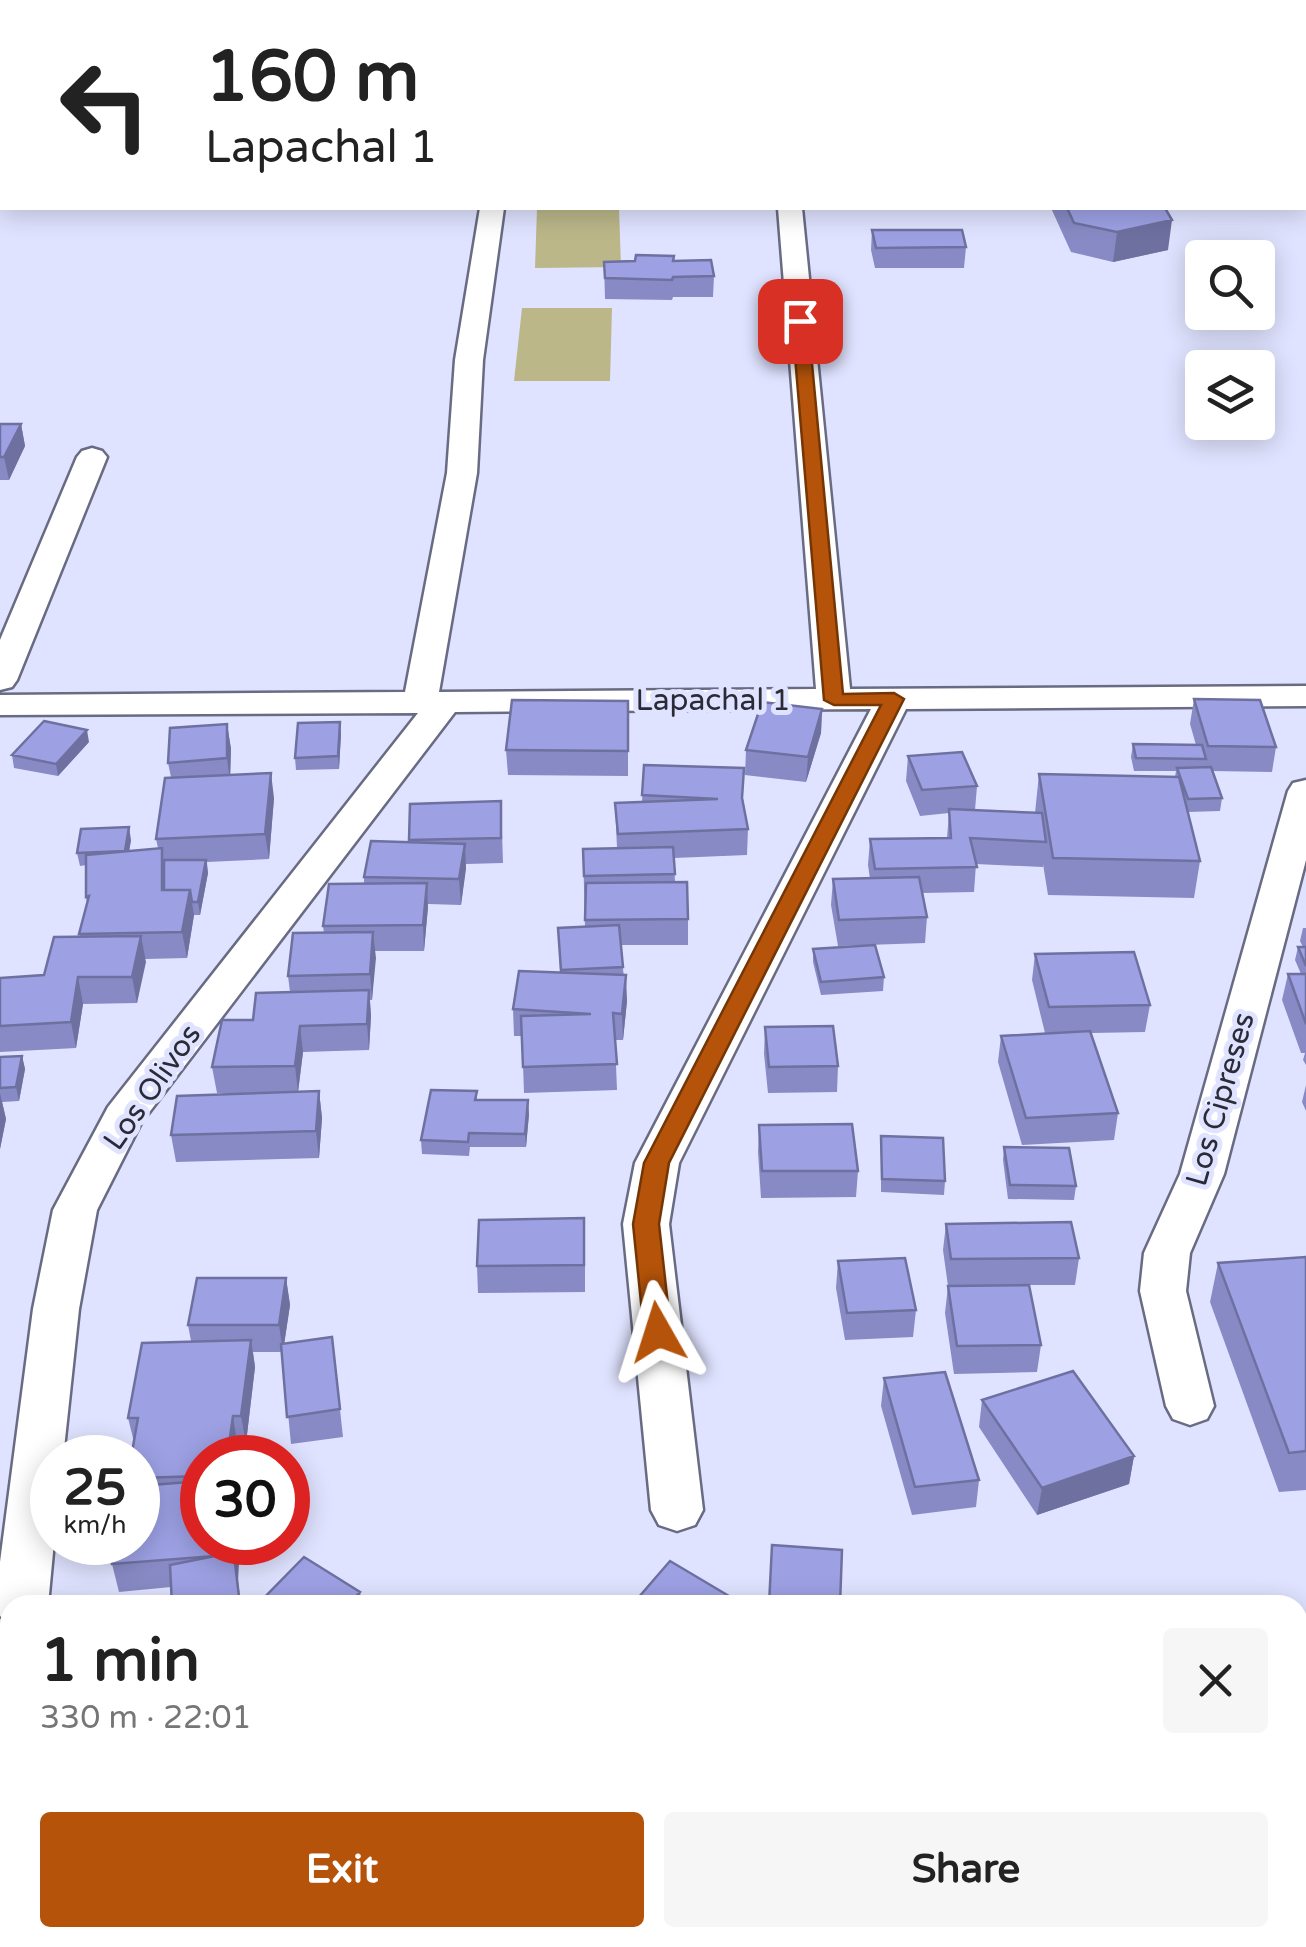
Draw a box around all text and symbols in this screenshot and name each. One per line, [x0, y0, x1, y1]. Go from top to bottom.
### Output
text: 160 m [205, 36, 419, 120]
icon: left [40, 40, 170, 170]
text: Lapachal 1 [205, 121, 438, 175]
map controls [1185, 240, 1275, 440]
button: search [1185, 240, 1275, 330]
pin [758, 279, 843, 364]
icon: arrive [773, 294, 828, 349]
button: layers [1185, 350, 1275, 440]
street label: Lapachal 1 [635, 682, 791, 719]
street label: Los Cipreses [1178, 1008, 1263, 1190]
street label: Los Olivos [96, 1017, 209, 1157]
position arrow [606, 1280, 710, 1384]
speed limit sign: 30 [180, 1435, 310, 1565]
text: 25 [64, 1458, 126, 1518]
text: km/h [64, 1510, 126, 1540]
text: 1 min [40, 1625, 200, 1697]
button: close [1163, 1628, 1268, 1733]
text: 330 m · 22:01 [40, 1699, 252, 1737]
button: Exit [40, 1812, 644, 1927]
button: Share [664, 1812, 1268, 1927]

